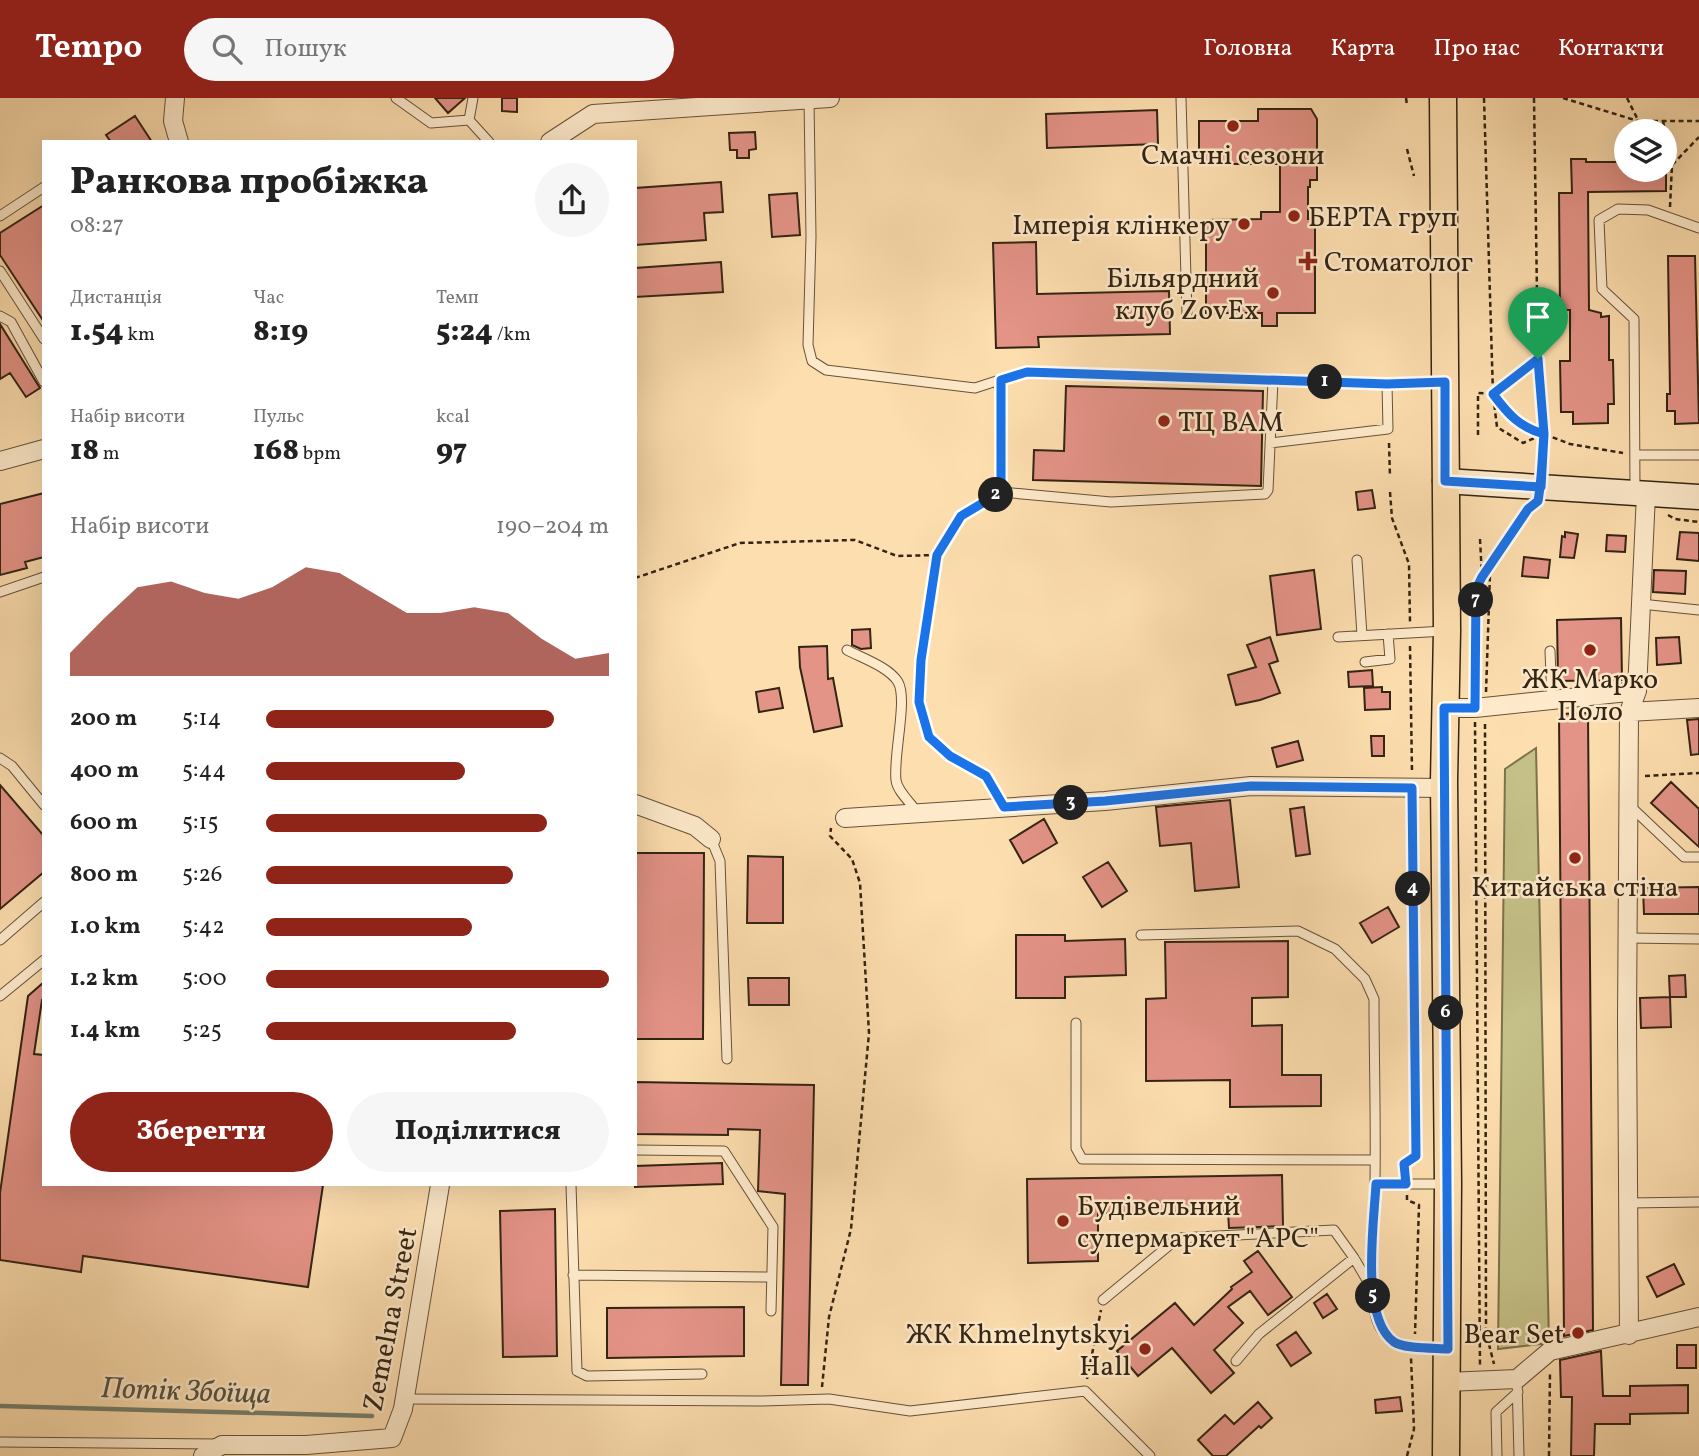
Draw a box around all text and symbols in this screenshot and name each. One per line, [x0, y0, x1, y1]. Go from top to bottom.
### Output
search box [184, 18, 674, 81]
text: Tempo [35, 26, 142, 72]
icon: search [208, 30, 246, 68]
text: Пошук [264, 31, 347, 67]
text: Головна [1203, 32, 1292, 66]
text: Карта [1330, 32, 1396, 66]
text: Про нас [1434, 32, 1520, 66]
text: Контакти [1558, 32, 1664, 66]
marker: Смачні сезони [1225, 118, 1241, 134]
map controls [1614, 119, 1677, 182]
button: layers [1614, 119, 1677, 182]
place label: Смачні сезони [1141, 137, 1325, 176]
text: Ранкова пробіжка [70, 157, 428, 210]
button: share [535, 163, 609, 237]
place label: БЕРТА груп [1308, 199, 1458, 238]
place label: Імперія клінкеру [1012, 207, 1230, 246]
marker: БЕРТА груп [1286, 208, 1302, 224]
text: 08:27 [70, 210, 124, 242]
marker: Імперія клінкеру [1236, 216, 1252, 232]
place label: Стоматолог [1324, 244, 1473, 283]
marker: Стоматолог [1298, 251, 1318, 271]
place label: Більярдний клуб ZovEx [1106, 260, 1259, 331]
text: Дистанція [70, 285, 162, 311]
text: Час [253, 285, 284, 311]
text: Темп [436, 285, 479, 311]
marker: Більярдний клуб ZovEx [1265, 285, 1281, 301]
pin [1508, 287, 1568, 359]
icon: arrive [1519, 298, 1557, 336]
text: 1.54 [70, 311, 124, 353]
text: 8:19 [253, 311, 308, 353]
text: 5:24 [436, 311, 493, 353]
text: km [124, 322, 155, 348]
text: /km [493, 322, 531, 348]
pin: 1 [1308, 364, 1342, 400]
text: 1 [1321, 368, 1328, 394]
text: Набір висоти [70, 404, 185, 430]
text: Пульс [253, 404, 304, 430]
text: kcal [436, 404, 470, 430]
place label: ТЦ ВАМ [1178, 404, 1284, 443]
marker: ТЦ ВАМ [1156, 413, 1172, 429]
text: 18 [70, 430, 99, 472]
text: 168 [253, 430, 299, 472]
text: 97 [436, 430, 467, 472]
text: m [99, 441, 120, 467]
text: bpm [299, 441, 341, 467]
pin: 2 [978, 478, 1014, 512]
text: 2 [991, 481, 1000, 507]
text: Набір висоти [70, 511, 209, 543]
text: 190–204 m [496, 511, 609, 543]
pin: 7 [1458, 582, 1494, 618]
text: 7 [1471, 586, 1480, 612]
marker: ЖК Марко Поло [1582, 642, 1598, 658]
place label: ЖК Марко Поло [1522, 661, 1658, 732]
text: 200 m [70, 703, 137, 735]
text: 5:14 [182, 703, 221, 735]
text: 400 m [70, 755, 139, 787]
text: 5:44 [182, 755, 226, 787]
pin: 3 [1054, 786, 1088, 820]
text: 3 [1066, 789, 1075, 815]
text: 600 m [70, 807, 138, 839]
text: 5:15 [182, 807, 218, 839]
marker: Китайська стіна [1567, 850, 1583, 866]
text: 800 m [70, 859, 138, 891]
text: 5:26 [182, 859, 222, 891]
place label: Китайська стіна [1471, 869, 1679, 908]
pin: 4 [1396, 872, 1430, 906]
text: 4 [1407, 875, 1418, 901]
text: 1.0 km [70, 911, 141, 943]
text: 5:42 [182, 911, 225, 943]
text: 1.2 km [70, 963, 139, 995]
text: 5:00 [182, 963, 227, 995]
pin: 6 [1428, 996, 1464, 1030]
text: 6 [1440, 999, 1451, 1025]
text: 1.4 km [70, 1015, 141, 1047]
text: 5:25 [182, 1015, 222, 1047]
button: Зберегти [70, 1092, 333, 1172]
button: Поділитися [347, 1092, 609, 1172]
place label: Будівельний супермаркет "АРС" [1077, 1188, 1319, 1259]
marker: Будівельний супермаркет "АРС" [1055, 1213, 1071, 1229]
street label: Zemelna Street [354, 1224, 428, 1415]
pin: 5 [1356, 1278, 1390, 1314]
text: 5 [1368, 1282, 1377, 1308]
place label: ЖК Khmelnytskyi Hall [906, 1316, 1131, 1387]
place label: Bear Set [1463, 1316, 1564, 1355]
marker: Bear Set [1570, 1325, 1586, 1341]
marker: ЖК Khmelnytskyi Hall [1137, 1341, 1153, 1357]
water label: Потік Збоїща [100, 1368, 272, 1416]

